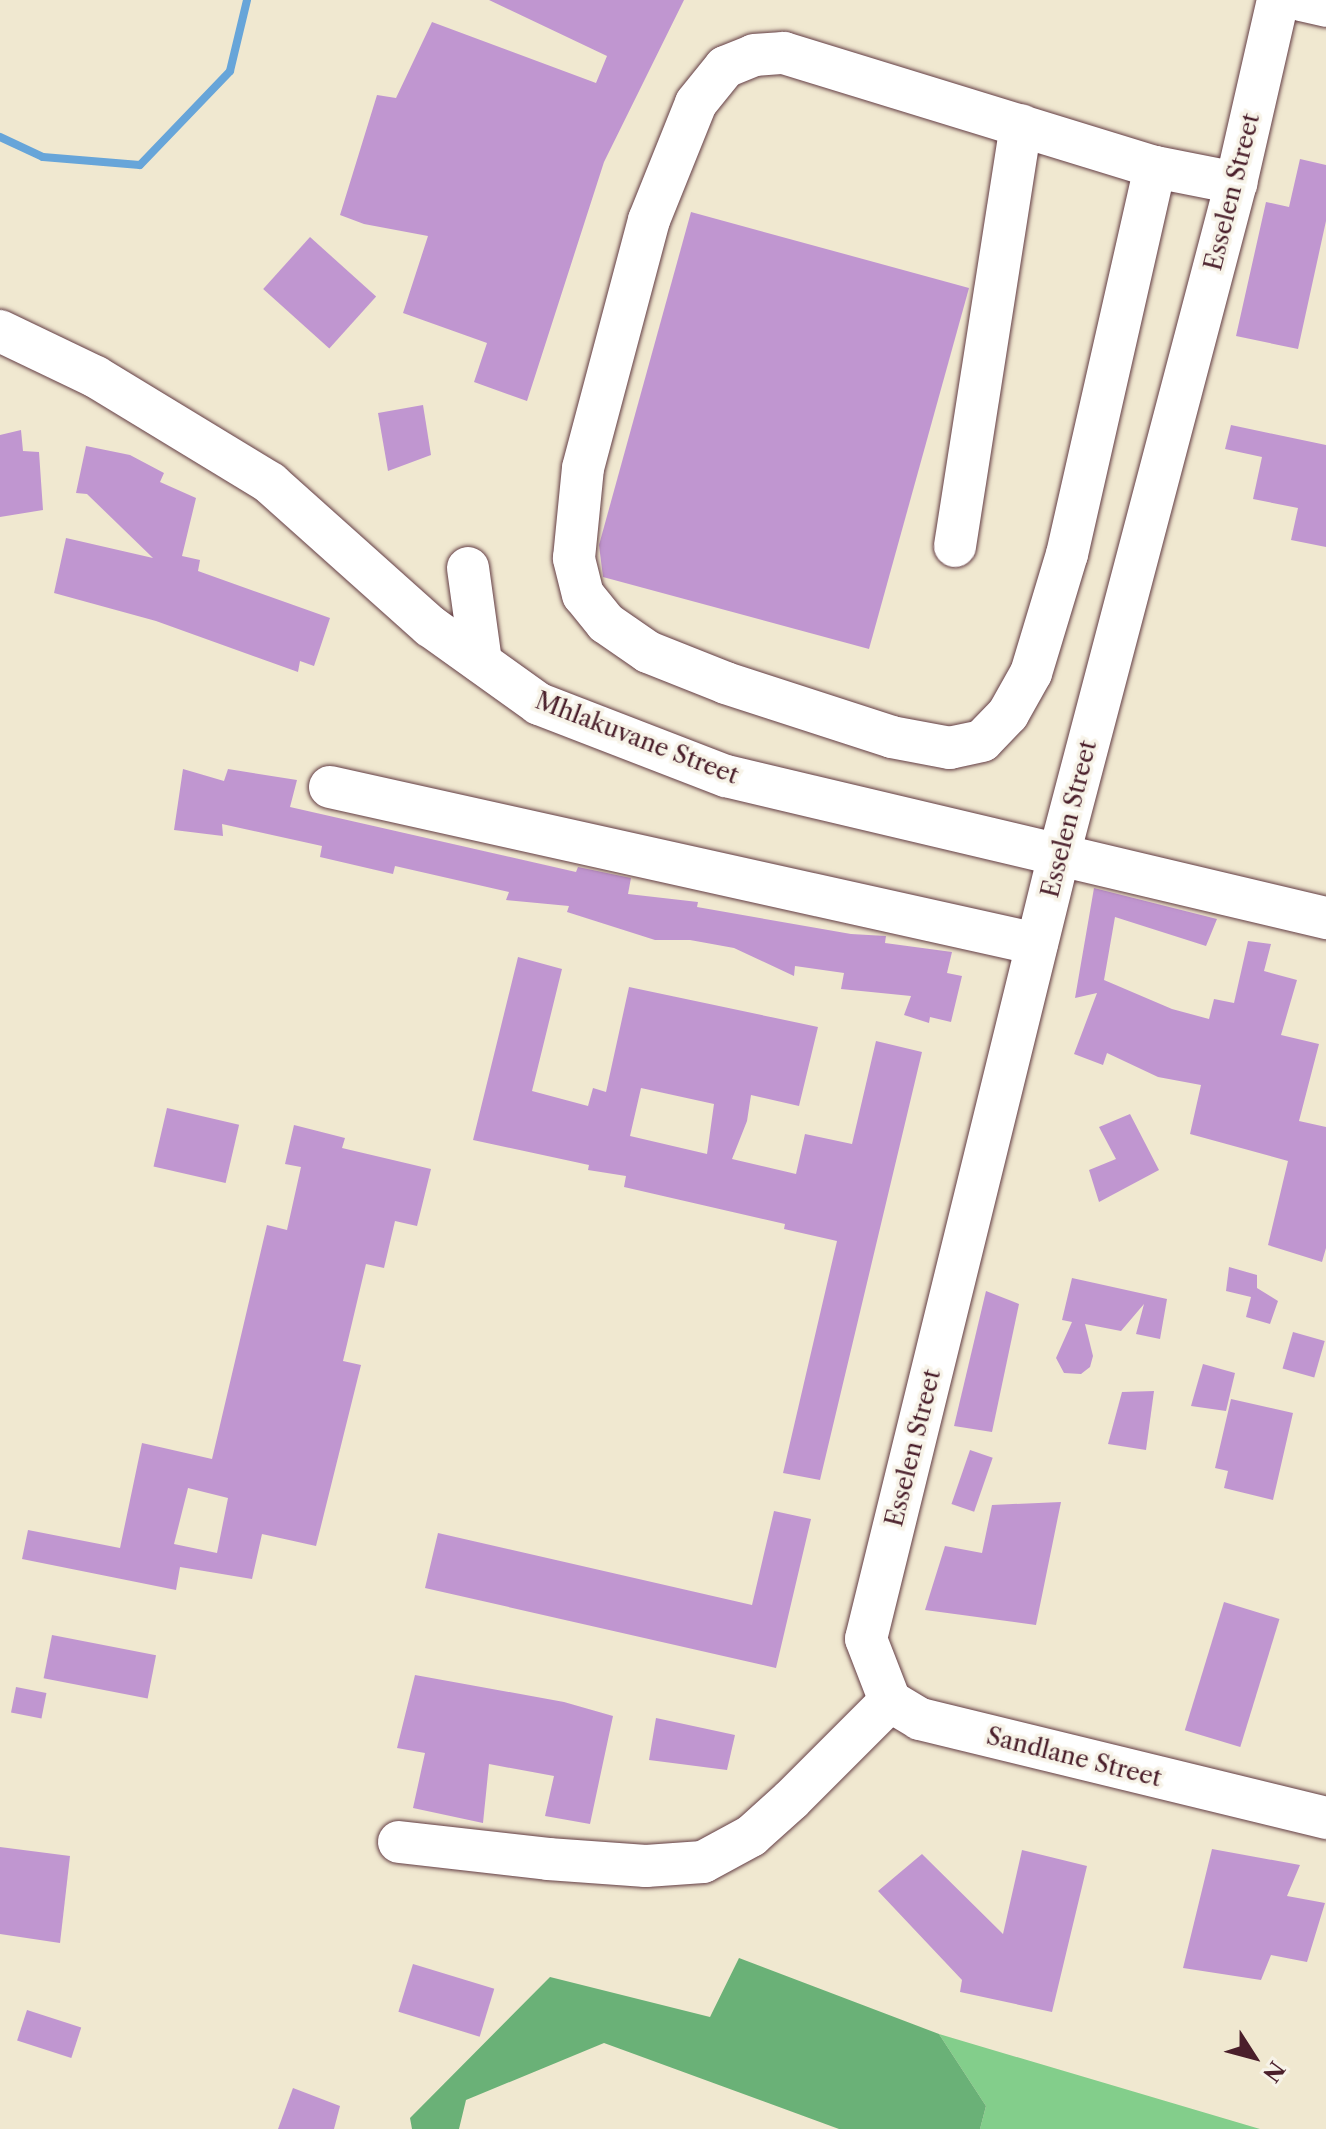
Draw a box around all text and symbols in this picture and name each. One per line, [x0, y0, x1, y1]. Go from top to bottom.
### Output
street label: Esselen Street [1199, 110, 1265, 274]
street label: Mhlakuvane Street [531, 686, 743, 790]
street label: Esselen Street [1036, 737, 1102, 901]
street label: Esselen Street [880, 1366, 946, 1530]
street label: Sandlane Street [984, 1721, 1164, 1793]
north arrow [1214, 2017, 1294, 2097]
text: N [1257, 2056, 1290, 2087]

